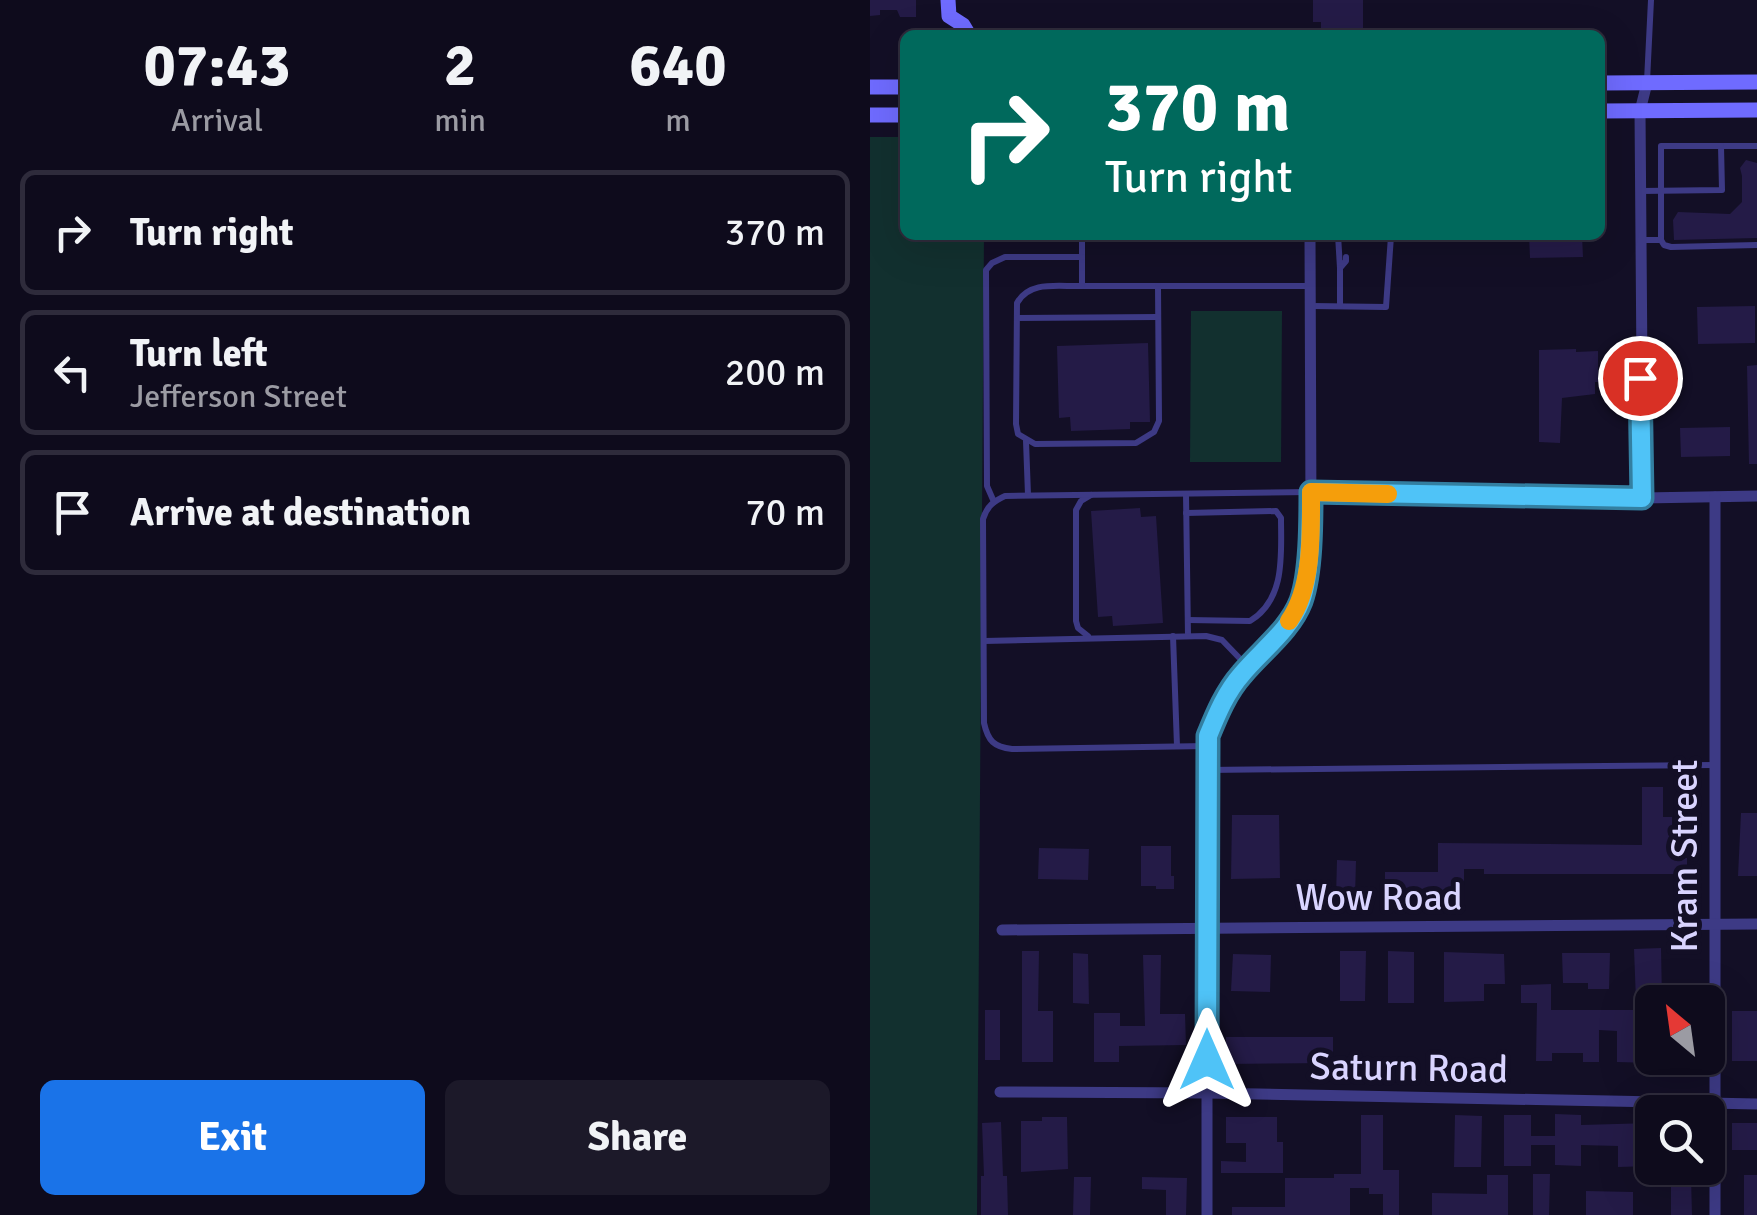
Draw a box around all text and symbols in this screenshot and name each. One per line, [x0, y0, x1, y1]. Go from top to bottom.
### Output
text: 07:43 [143, 29, 291, 103]
text: 2 [444, 29, 476, 103]
text: 640 [629, 29, 727, 103]
text: 370 m [1105, 64, 1290, 150]
icon: right [940, 70, 1070, 200]
text: Arrival [171, 101, 263, 140]
text: min [434, 101, 486, 140]
text: m [665, 101, 691, 140]
text: Turn right [1105, 150, 1293, 205]
icon: right [45, 205, 100, 260]
text: Turn right [130, 209, 294, 256]
text: 370 m [725, 209, 825, 256]
text: Turn left [130, 330, 268, 377]
pin [1598, 336, 1683, 421]
icon: left [45, 345, 100, 400]
text: 200 m [725, 349, 825, 396]
icon: arrive [1613, 351, 1668, 406]
text: Jefferson Street [130, 377, 347, 416]
icon: arrive [45, 485, 100, 540]
text: Arrive at destination [130, 489, 471, 536]
text: 70 m [745, 489, 825, 536]
street label: Kram Street [1661, 759, 1708, 953]
street label: Wow Road [1295, 874, 1463, 921]
north arrow [1635, 985, 1725, 1075]
map controls [1635, 985, 1725, 1185]
position arrow [1155, 1008, 1259, 1112]
street label: Saturn Road [1309, 1043, 1509, 1093]
button: Exit [40, 1080, 425, 1195]
button: Share [445, 1080, 830, 1195]
button: search [1635, 1095, 1725, 1185]

